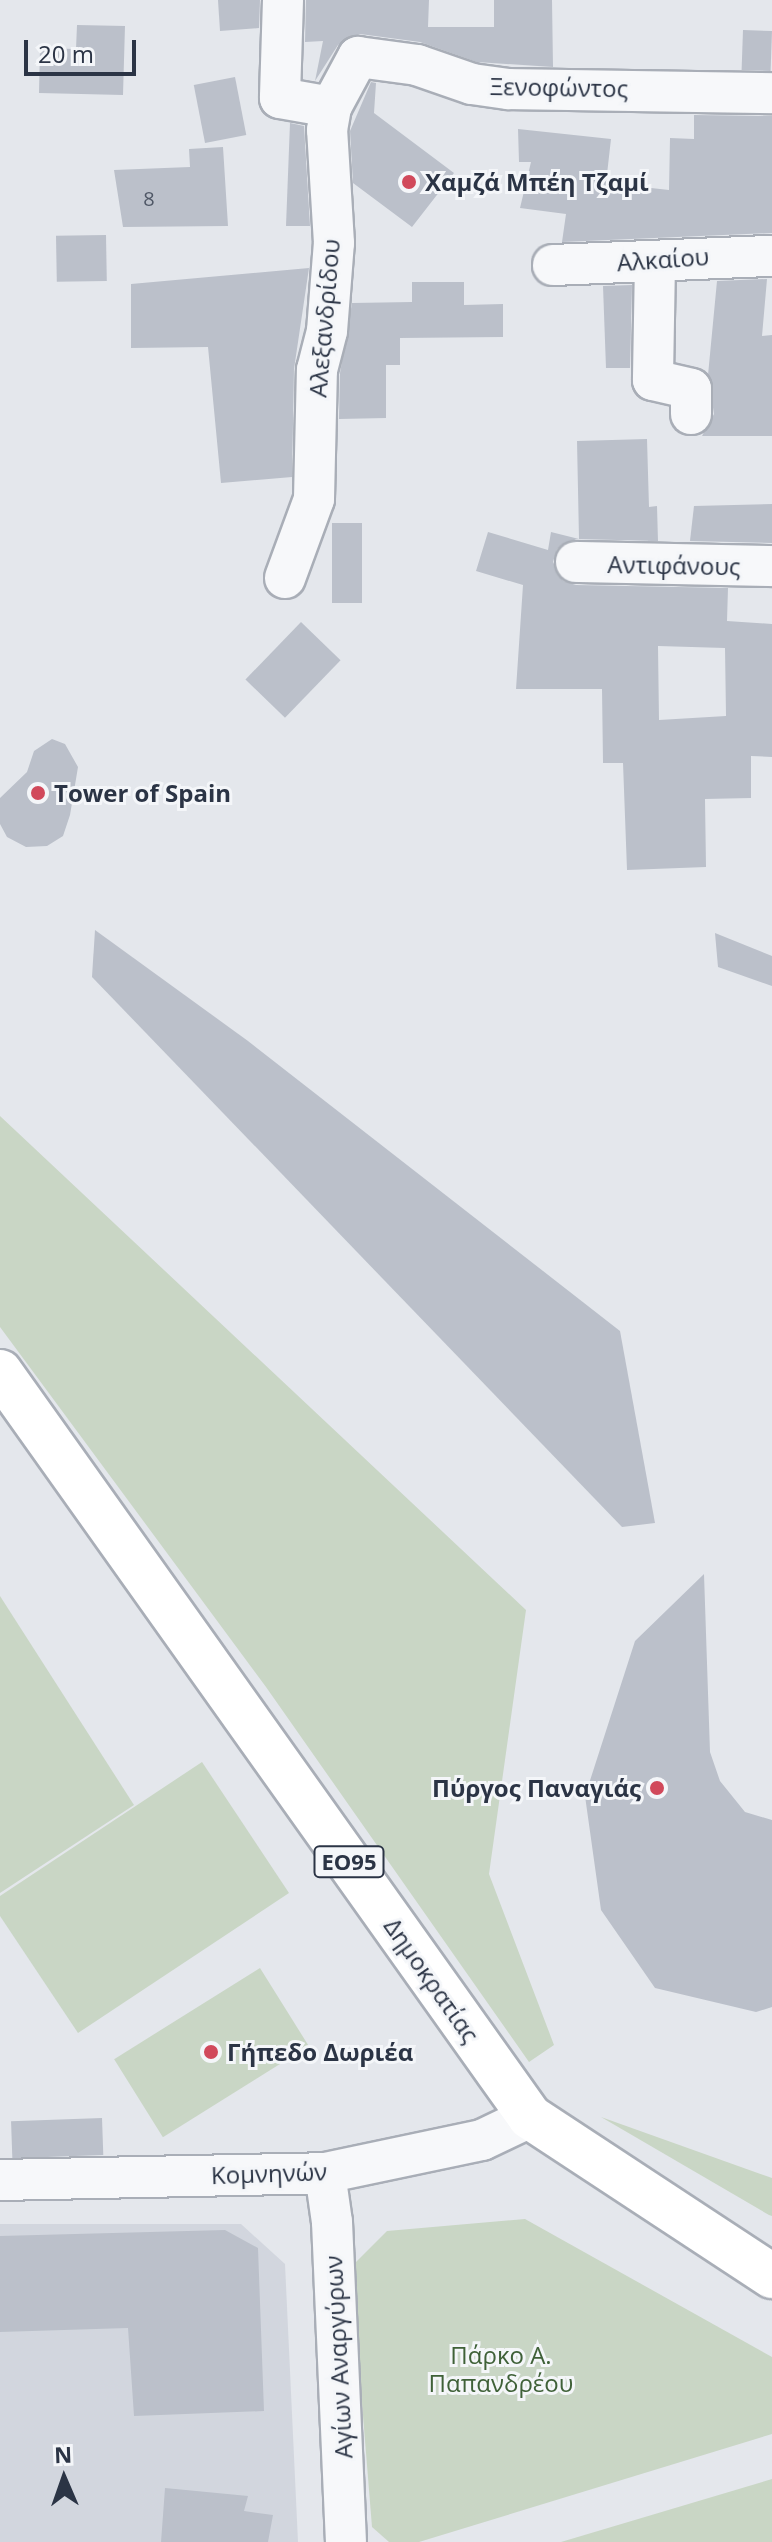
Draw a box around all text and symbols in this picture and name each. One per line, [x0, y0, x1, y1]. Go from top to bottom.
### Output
scale bar [28, 24, 140, 74]
text: 20 m [38, 37, 94, 70]
street label: Ξενοφώντος [490, 71, 628, 103]
place label: Χαμζά Μπέη Τζαμί [425, 168, 649, 196]
marker: Χαμζά Μπέη Τζαμί [400, 173, 418, 191]
house number: 8 [143, 186, 155, 210]
street label: Αλεξανδρίδου [303, 238, 345, 398]
street label: Αλκαίου [616, 241, 710, 277]
street label: Αντιφάνους [607, 549, 741, 581]
place label: Tower of Spain [54, 779, 231, 807]
marker: Tower of Spain [29, 784, 47, 802]
place label: Πύργος Παναγιάς [432, 1774, 641, 1802]
marker: Πύργος Παναγιάς [648, 1779, 666, 1797]
road number: ΕΟ95 [313, 1844, 385, 1880]
street label: Δημοκρατίας [379, 1912, 485, 2048]
place label: Γήπεδο Δωριέα [227, 2038, 413, 2066]
marker: Γήπεδο Δωριέα [202, 2043, 220, 2061]
street label: Κομνηνών [210, 2157, 328, 2189]
street label: Αγίων Αναργύρων [318, 2255, 358, 2459]
park label: Πάρκο Α. Παπανδρέου [429, 2341, 573, 2397]
north arrow [24, 2438, 104, 2518]
text: N [54, 2439, 73, 2469]

